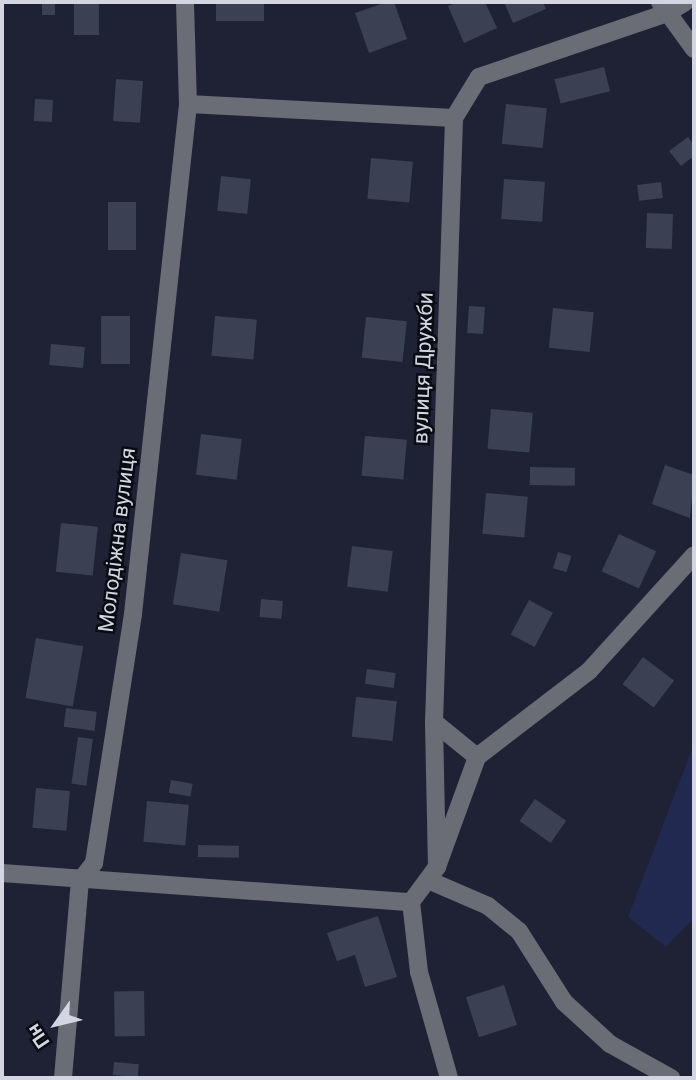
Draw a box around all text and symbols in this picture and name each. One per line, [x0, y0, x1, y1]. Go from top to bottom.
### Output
street label: вулиця Дружби [408, 292, 438, 444]
street label: Молодіжна вулиця [93, 446, 141, 634]
north arrow [21, 989, 91, 1059]
text: Пн [22, 1020, 54, 1052]

